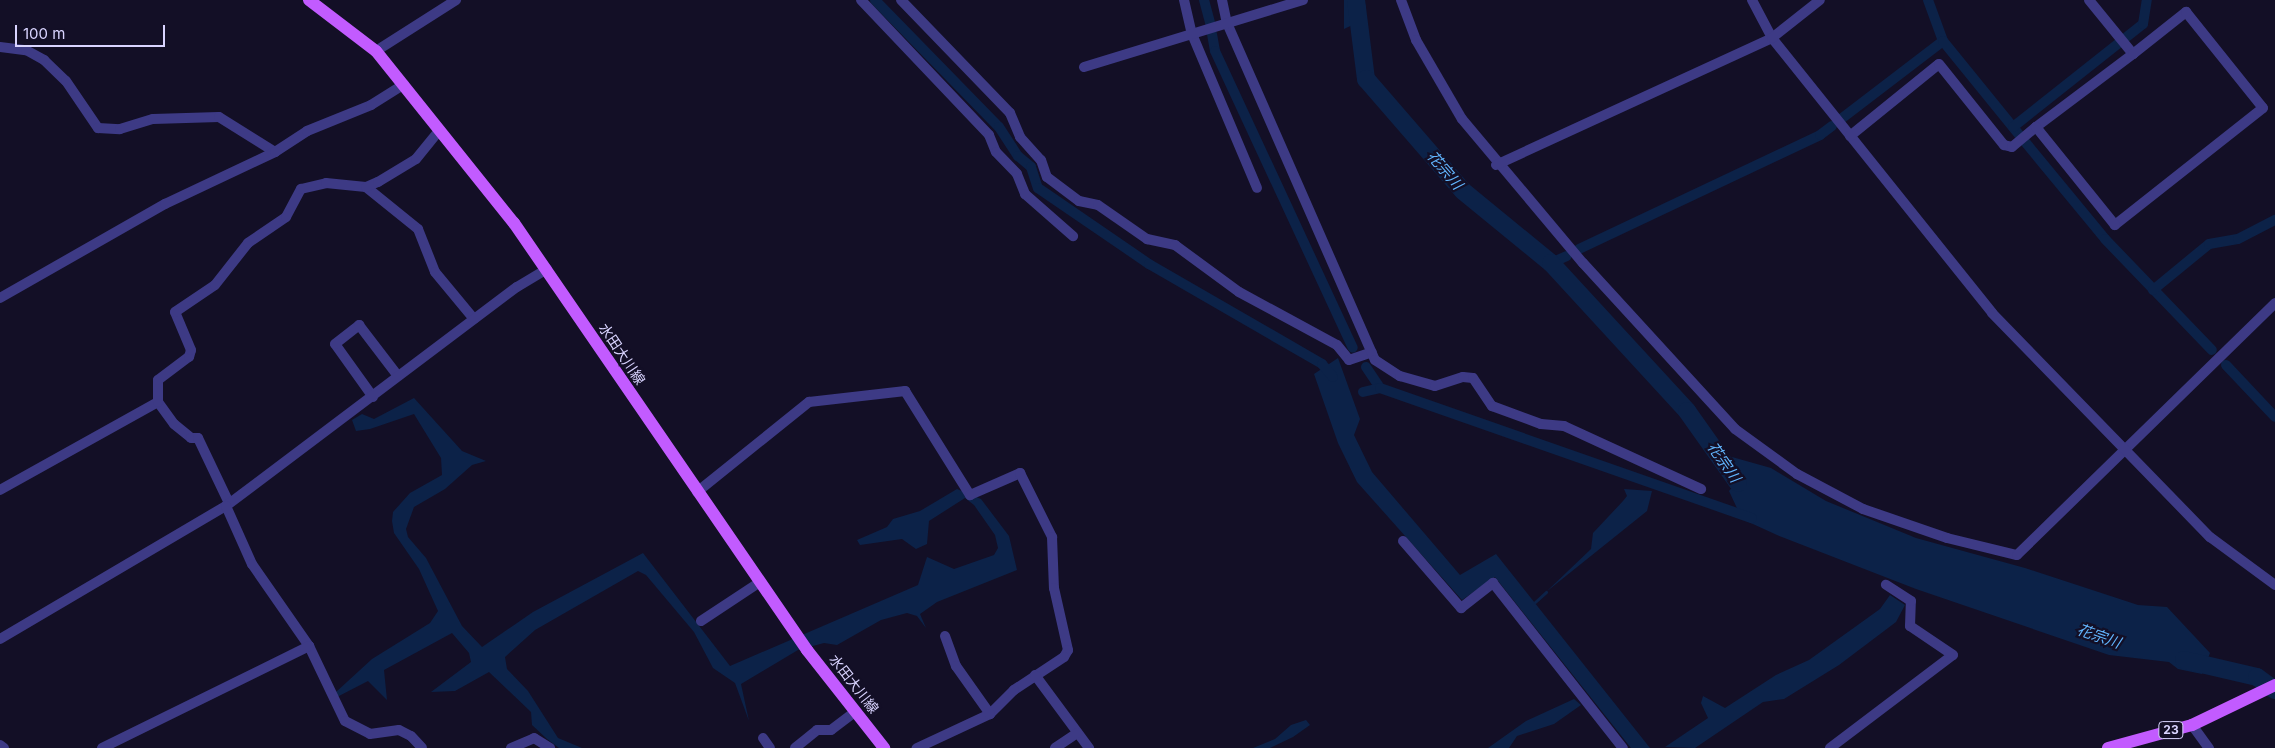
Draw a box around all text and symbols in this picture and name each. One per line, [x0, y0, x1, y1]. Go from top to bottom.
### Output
scale bar [18, 15, 168, 47]
text: 100 m [23, 24, 65, 43]
water label: 花宗川 [1423, 147, 1467, 193]
street label: 水田大川線 [595, 320, 649, 388]
water label: 花宗川 [1704, 438, 1744, 486]
water label: 花宗川 [2075, 620, 2123, 652]
street label: 水田大川線 [826, 651, 882, 717]
road number: 23 [2157, 720, 2185, 740]

